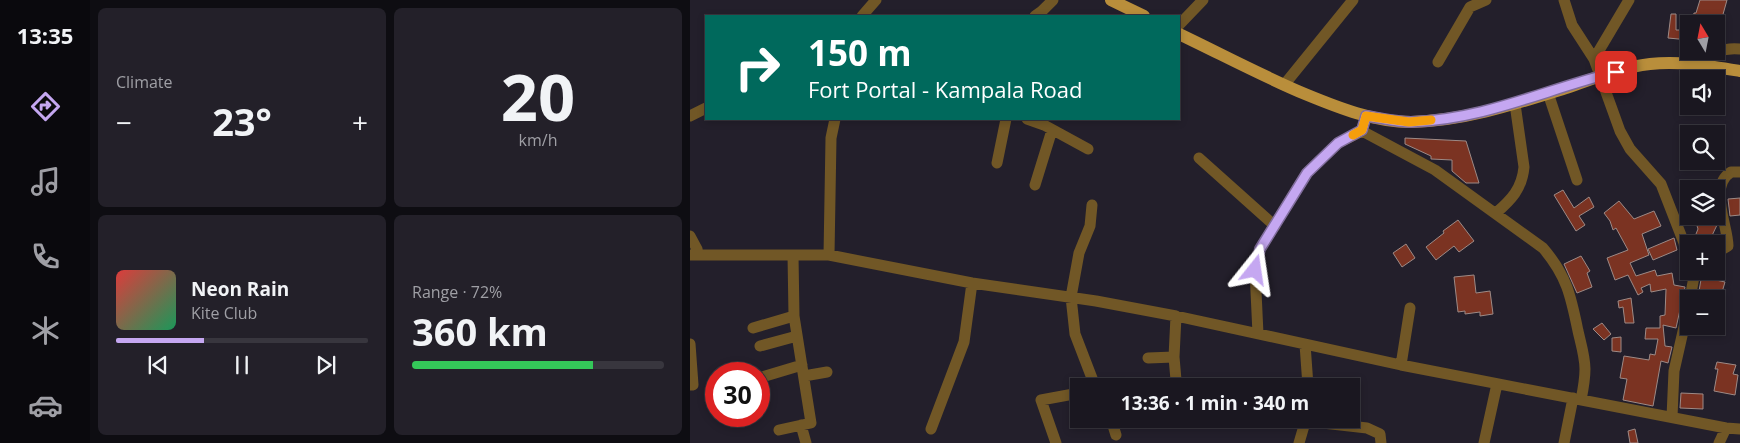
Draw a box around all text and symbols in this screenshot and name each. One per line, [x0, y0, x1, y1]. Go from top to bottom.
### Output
north arrow [1680, 15, 1725, 60]
map controls [1680, 15, 1725, 335]
text: 13:35 [17, 20, 73, 50]
text: 150 m [808, 29, 912, 76]
icon: right [725, 35, 790, 100]
pin [1595, 51, 1637, 93]
text: 20 [501, 52, 575, 140]
icon: arrive [1602, 58, 1630, 86]
button: sound [1680, 70, 1725, 115]
text: Climate [116, 71, 173, 93]
text: Fort Portal - Kampala Road [808, 74, 1082, 104]
icon: directions [28, 89, 63, 124]
text: 23° [212, 95, 272, 147]
text: − [116, 103, 132, 141]
text: + [352, 103, 368, 141]
button: search [1680, 125, 1725, 170]
text: km/h [519, 129, 557, 151]
icon: music [28, 164, 63, 199]
button: layers [1680, 180, 1725, 225]
button: + [1680, 235, 1725, 280]
icon: phone [28, 239, 63, 274]
position arrow [1228, 243, 1280, 295]
text: Neon Rain [191, 276, 289, 302]
text: Range · 72% [412, 281, 502, 303]
button: − [1680, 290, 1725, 335]
text: Kite Club [191, 302, 257, 324]
text: 360 km [412, 305, 548, 357]
icon: climate [28, 313, 63, 348]
icon: previous [144, 351, 172, 379]
icon: pause [228, 351, 256, 379]
icon: next [312, 351, 340, 379]
speed limit sign: 30 [705, 362, 770, 427]
icon: car [28, 388, 63, 423]
text: 13:36 · 1 min · 340 m [1121, 390, 1309, 416]

